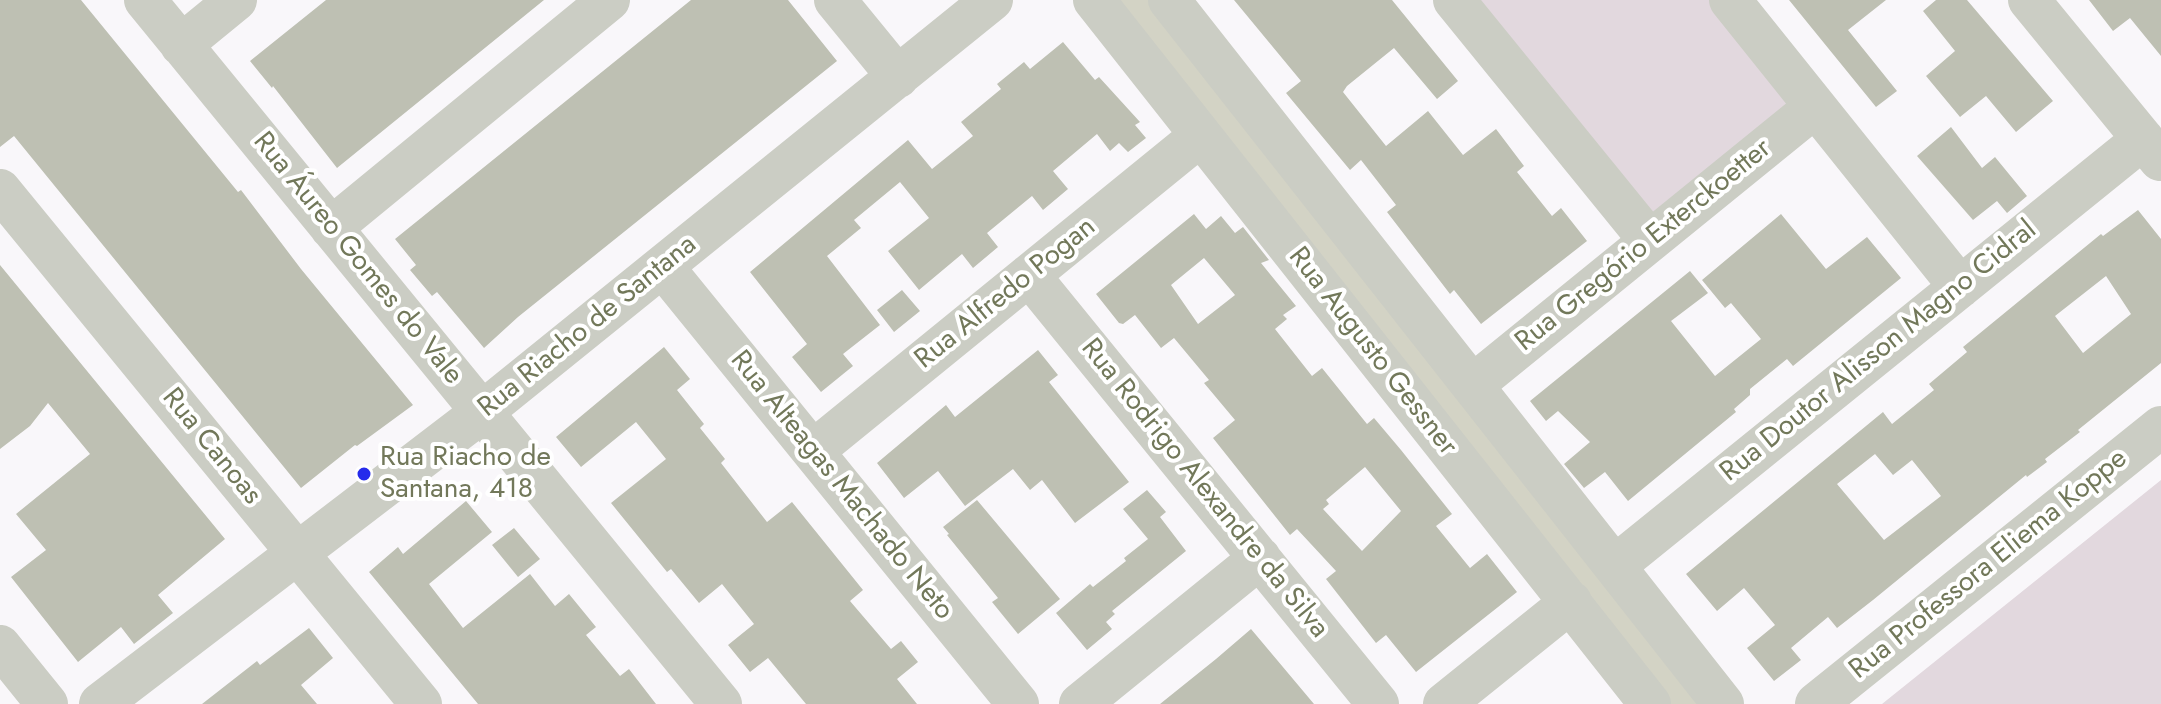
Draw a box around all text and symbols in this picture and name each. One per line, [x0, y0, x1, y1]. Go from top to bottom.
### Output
street label: Rua Áureo Gomes do Vale [245, 126, 469, 392]
street label: Rua Gregório Exterckoetter [1509, 132, 1779, 360]
street label: Rua Alfredo Pogan [909, 211, 1103, 377]
street label: Rua Doutor Alisson Magno Cidral [1714, 214, 2044, 490]
street label: Rua Riacho de Santana [472, 229, 704, 425]
street label: Rua Augusto Gessner [1280, 241, 1464, 463]
street label: Rua Rodrigo Alexandre da Silva [1073, 333, 1335, 645]
street label: Rua Alteagas Machado Neto [722, 345, 960, 627]
street label: Rua Canoas [154, 382, 268, 512]
place label: Rua Riacho de Santana, 418 [380, 441, 551, 507]
street label: Rua Professora Eliema Koppe [1844, 443, 2134, 687]
marker: Rua Riacho de Santana, 418 [355, 465, 373, 483]

